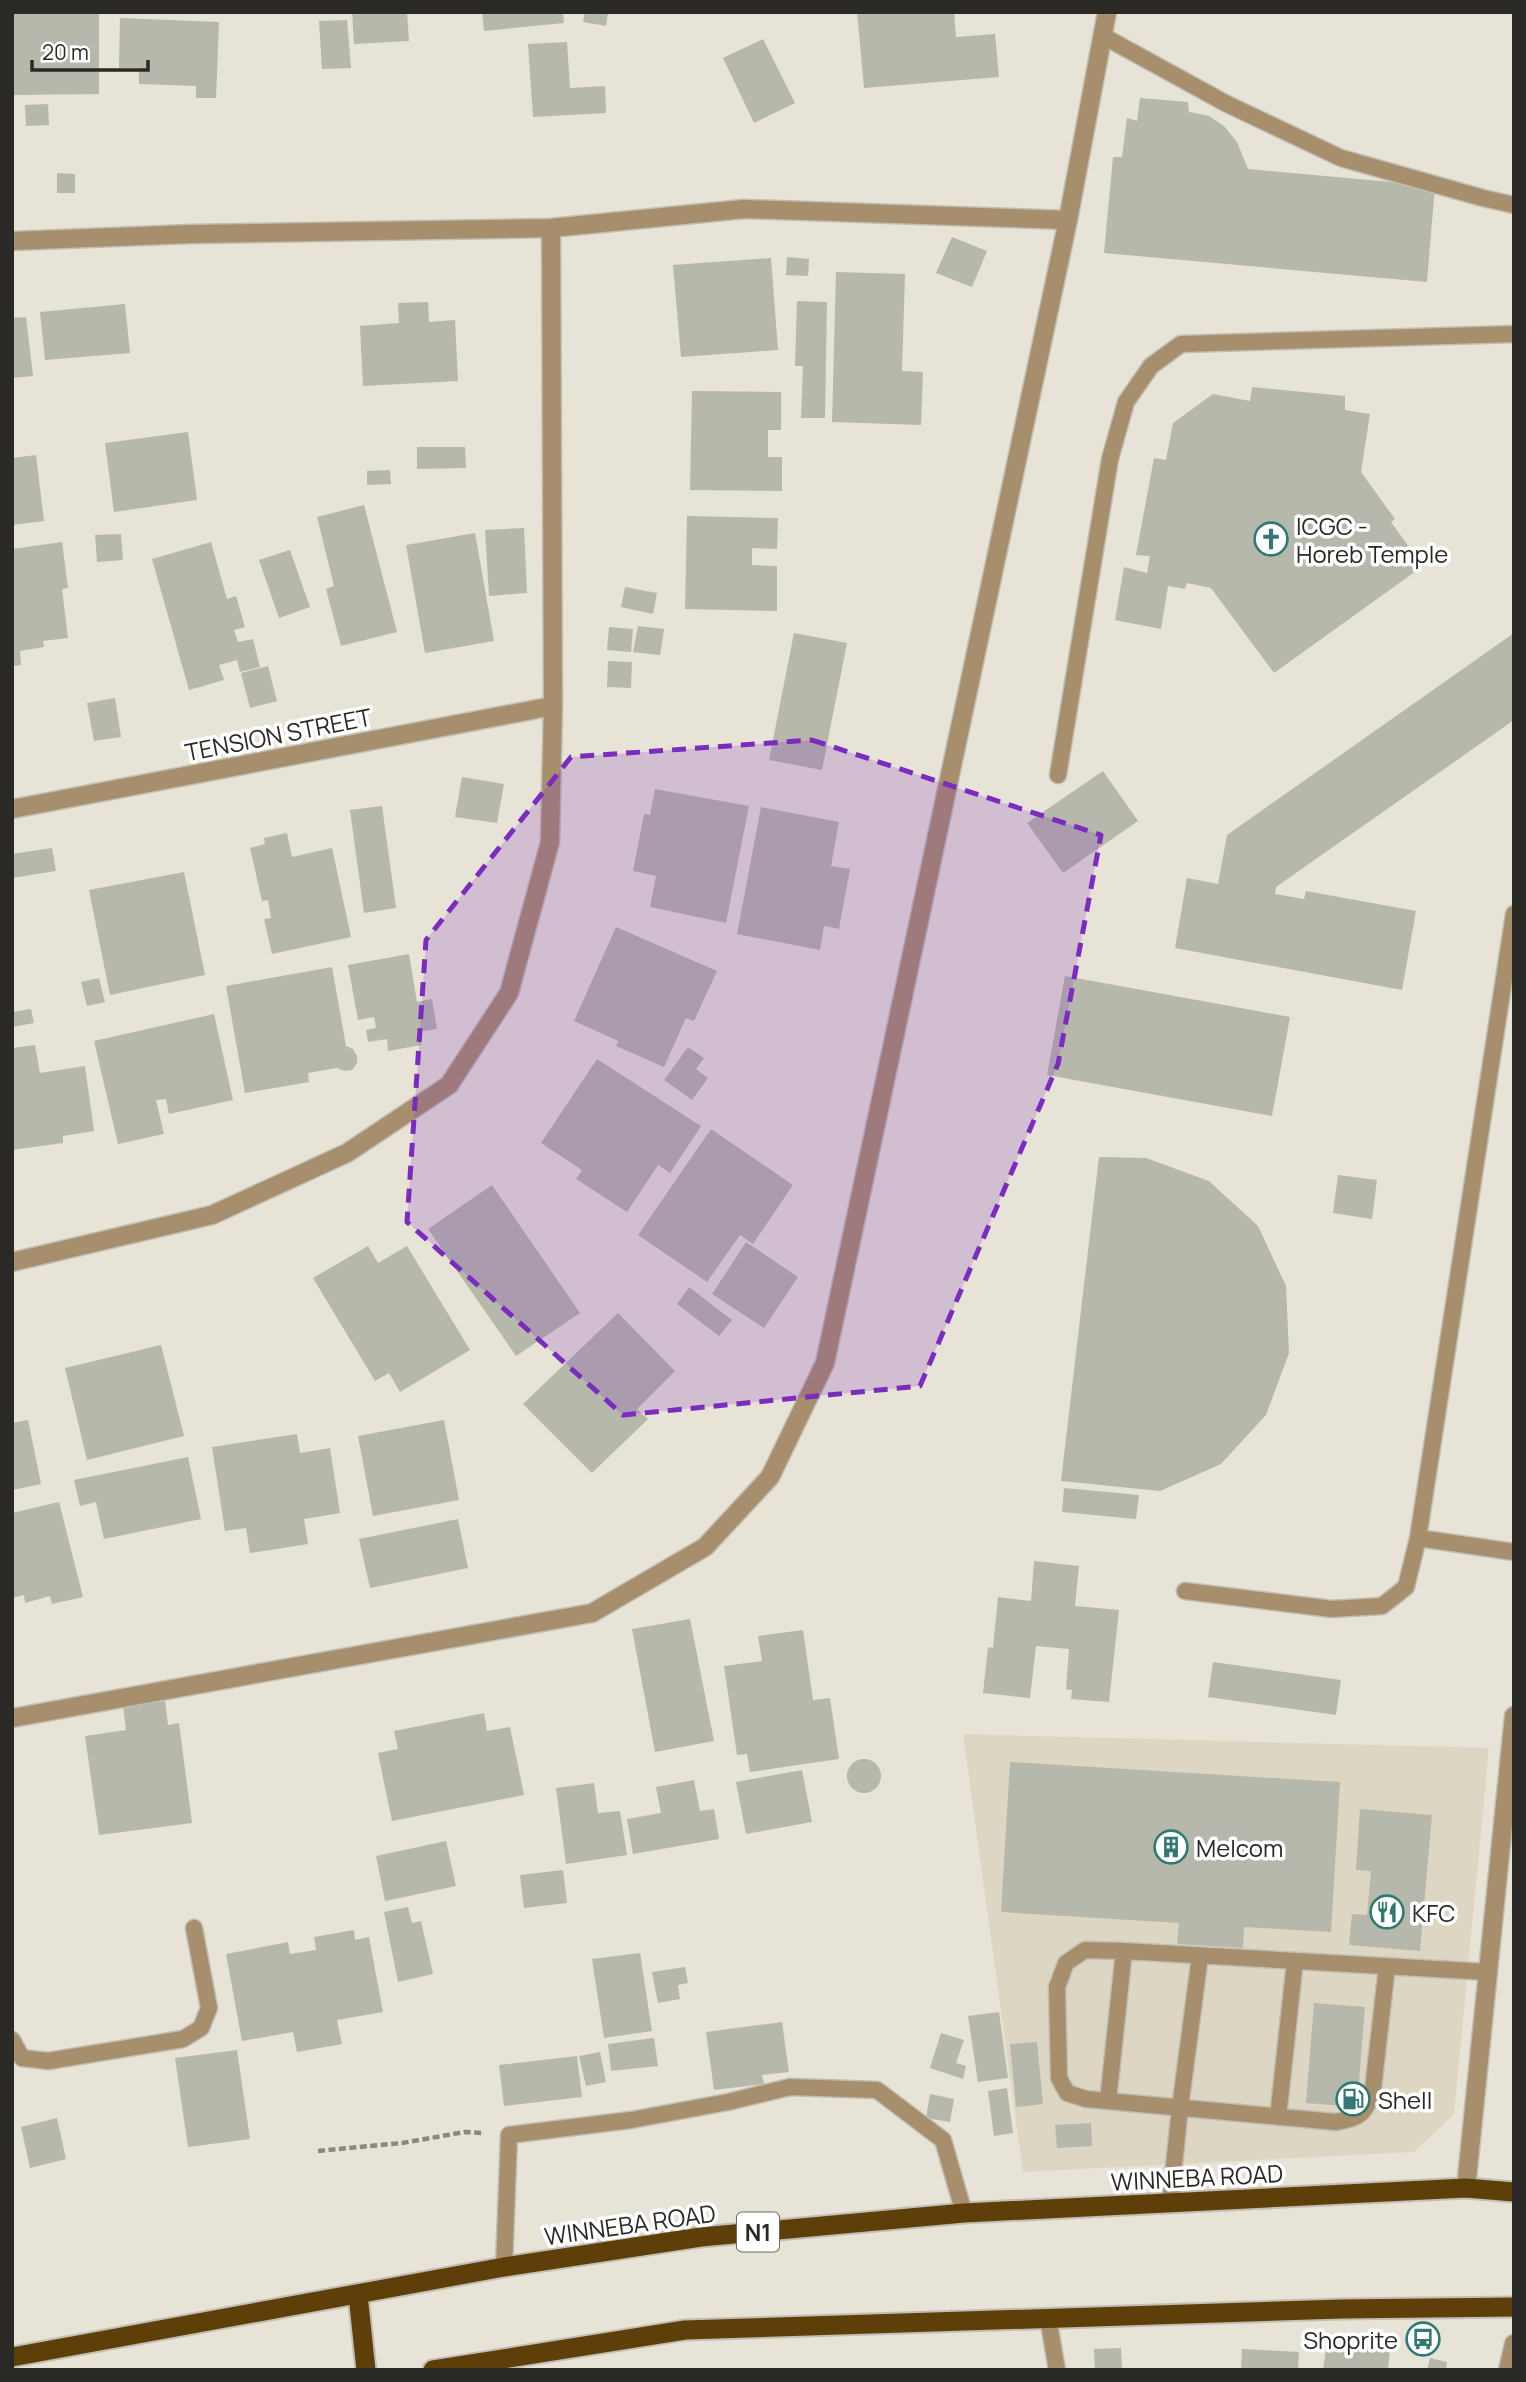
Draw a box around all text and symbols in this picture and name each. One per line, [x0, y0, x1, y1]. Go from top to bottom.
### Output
scale bar [32, 28, 147, 72]
text: 20 m [42, 38, 89, 66]
place label: ICGC - Horeb Temple [1296, 509, 1448, 570]
church icon: ICGC - Horeb Temple [1252, 520, 1290, 558]
street label: TENSION STREET [182, 700, 375, 768]
building icon: Melcom [1152, 1828, 1190, 1866]
place label: Melcom [1196, 1831, 1283, 1864]
restaurant icon: KFC [1368, 1893, 1406, 1931]
place label: KFC [1412, 1896, 1456, 1929]
fuel station icon: Shell [1334, 2080, 1372, 2118]
place label: Shell [1378, 2083, 1432, 2116]
street label: WINNEBA ROAD [1110, 2156, 1284, 2198]
street label: WINNEBA ROAD [542, 2196, 718, 2252]
road number: N1 [737, 2212, 779, 2252]
bus stop icon: Shoprite [1404, 2320, 1442, 2358]
place label: Shoprite [1303, 2323, 1398, 2356]

